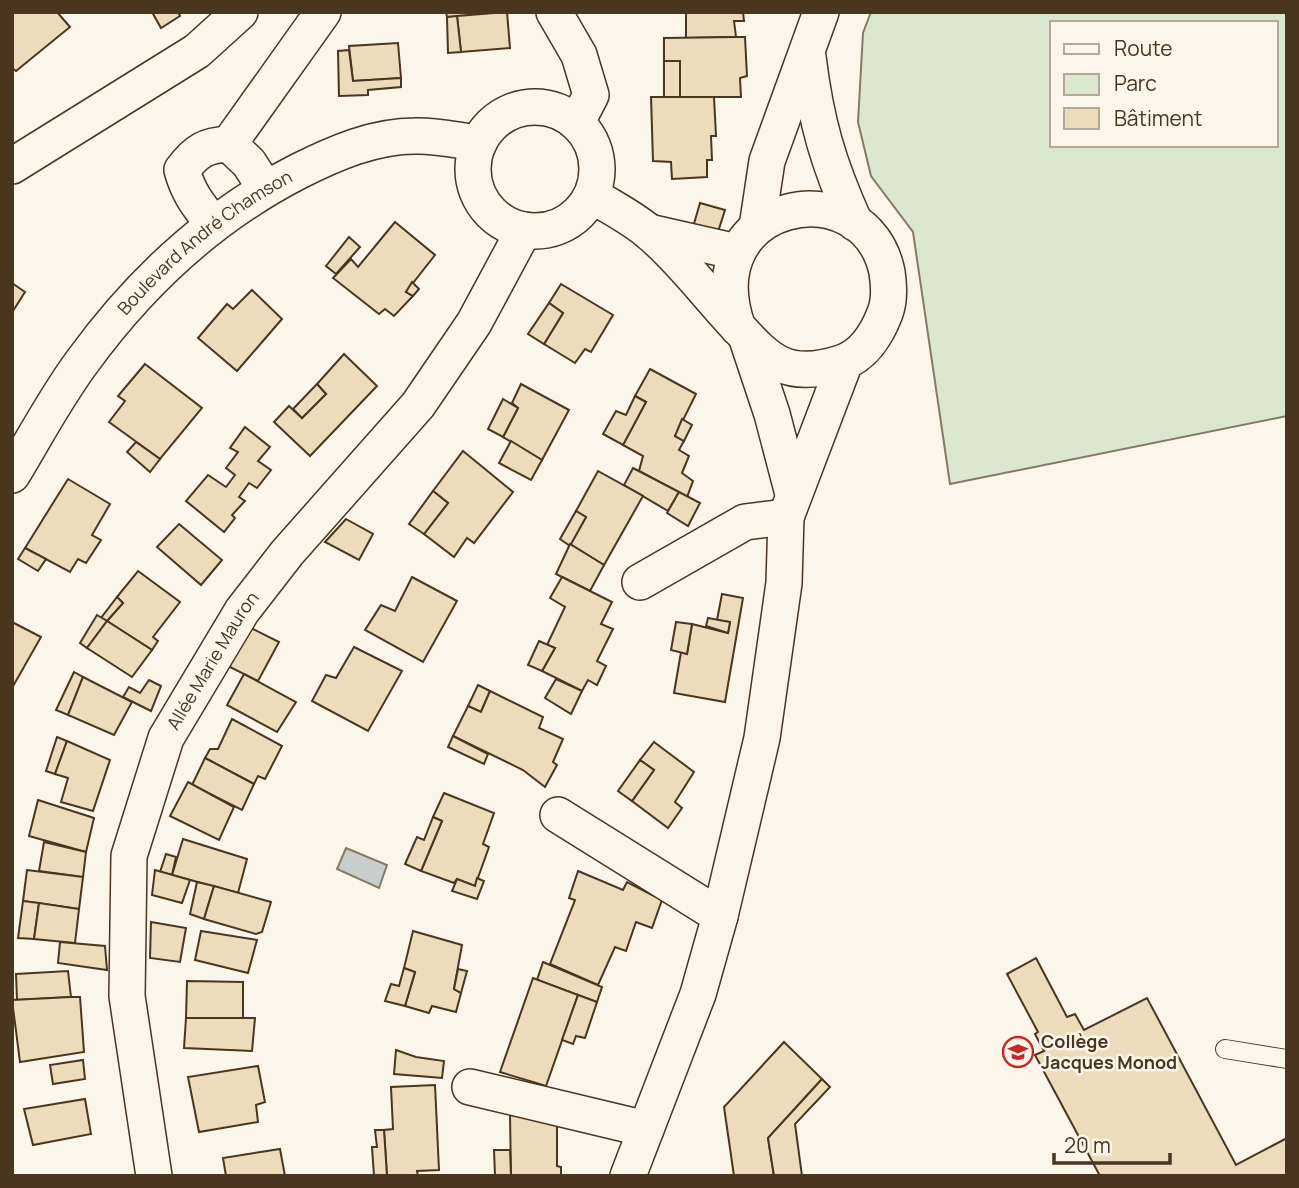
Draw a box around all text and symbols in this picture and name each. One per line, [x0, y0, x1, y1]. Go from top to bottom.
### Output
legend [1050, 21, 1278, 147]
text: Route [1114, 34, 1172, 62]
text: Parc [1114, 69, 1157, 97]
text: Bâtiment [1114, 104, 1202, 132]
street label: Boulevard André Chamson [112, 164, 296, 319]
street label: Allée Marie Mauron [161, 586, 264, 734]
place label: Collège Jacques Monod [1041, 1029, 1177, 1074]
school or university icon: Collège Jacques Monod [1001, 1035, 1035, 1069]
scale bar [1054, 1122, 1170, 1166]
text: 20 m [1064, 1131, 1111, 1159]

